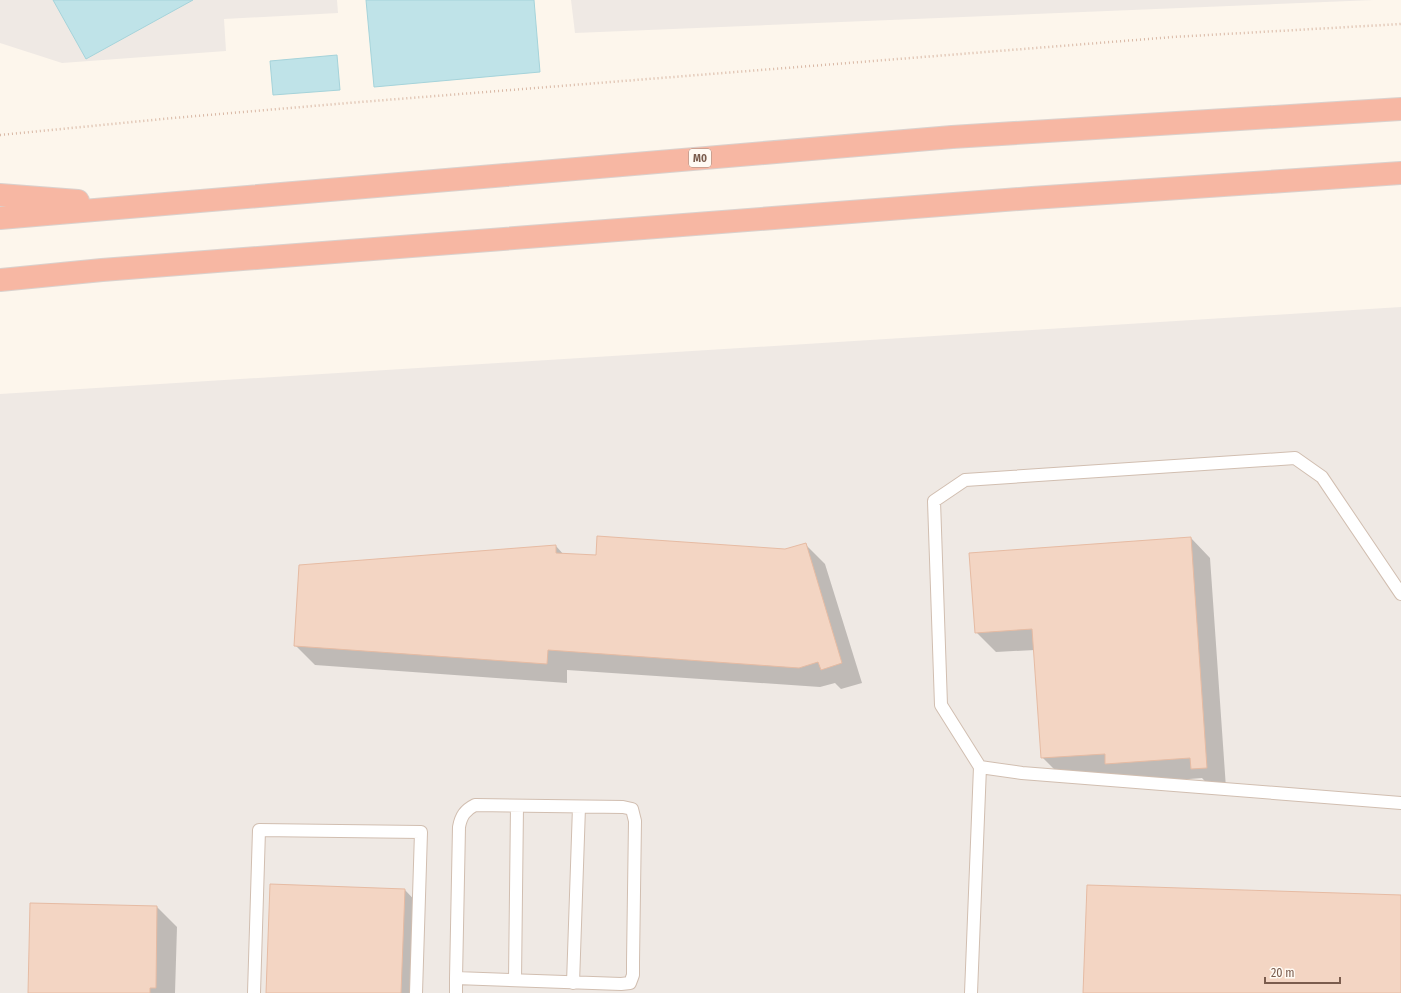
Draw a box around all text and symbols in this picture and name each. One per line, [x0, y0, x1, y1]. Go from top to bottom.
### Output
road number: M0 [689, 149, 711, 167]
scale bar [1265, 959, 1340, 985]
text: 20 m [1271, 966, 1295, 980]

